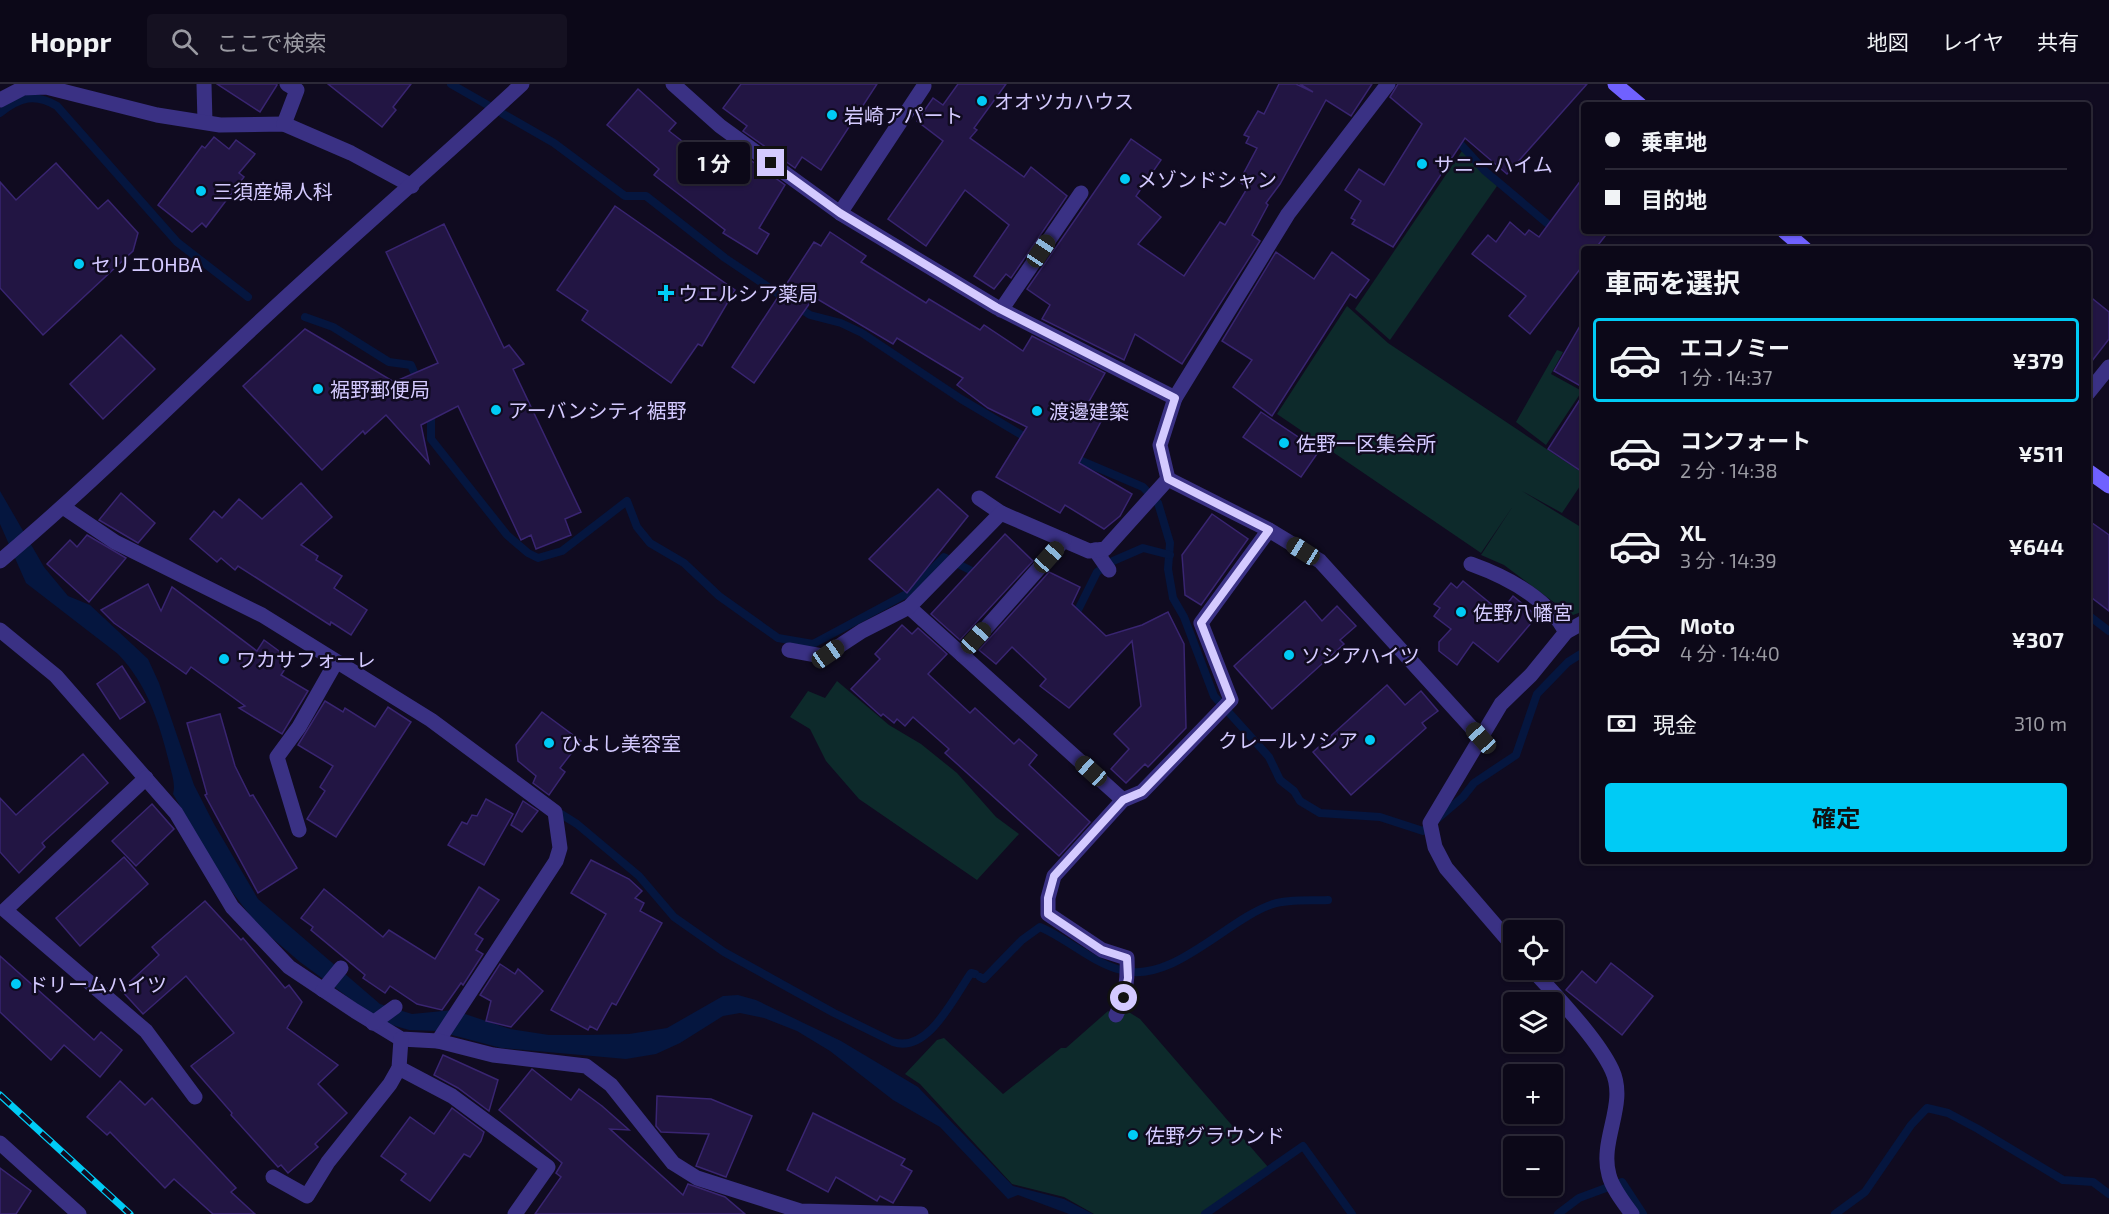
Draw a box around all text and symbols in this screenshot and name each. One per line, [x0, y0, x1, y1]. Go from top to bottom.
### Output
search box [147, 14, 567, 68]
text: Hoppr [30, 24, 111, 58]
icon: search [168, 25, 201, 58]
text: ここで検索 [216, 29, 326, 55]
text: 地図 [1867, 29, 1909, 54]
text: レイヤ [1942, 29, 2004, 54]
text: 共有 [2037, 29, 2079, 54]
place label: オオツカハウス [994, 89, 1134, 113]
marker: オオツカハウス [975, 94, 989, 108]
place label: 岩崎アパート [844, 103, 964, 127]
marker: 岩崎アパート [825, 108, 839, 122]
text: 乗車地 [1641, 128, 1707, 154]
callout: 1 分 [678, 142, 750, 184]
route end [757, 149, 784, 176]
text: 1 分 [698, 151, 730, 175]
place label: サニーハイム [1434, 152, 1553, 176]
marker: サニーハイム [1415, 157, 1429, 171]
place label: メゾンドシャン [1137, 167, 1277, 191]
marker: メゾンドシャン [1118, 172, 1132, 186]
place label: 三須産婦人科 [213, 179, 333, 203]
marker: 三須産婦人科 [194, 184, 208, 198]
text: 目的地 [1641, 186, 1707, 212]
car [1023, 231, 1059, 271]
place label: セリエOHBA [91, 252, 203, 276]
marker: セリエOHBA [72, 257, 86, 271]
text: 車両を選択 [1605, 266, 1740, 298]
place label: ウエルシア薬局 [678, 281, 818, 305]
marker: ウエルシア薬局 [659, 286, 673, 300]
icon: car [1608, 333, 1662, 387]
text: エコノミー [1680, 334, 1790, 360]
text: ¥379 [2012, 347, 2064, 373]
text: 1 分 · 14:37 [1680, 365, 1772, 389]
place label: 裾野郵便局 [330, 377, 430, 401]
marker: 裾野郵便局 [311, 382, 325, 396]
place label: アーバンシティ裾野 [508, 398, 686, 422]
place label: 渡邊建築 [1049, 399, 1129, 423]
marker: アーバンシティ裾野 [489, 403, 503, 417]
marker: 渡邊建築 [1030, 404, 1044, 418]
icon: car [1608, 426, 1662, 480]
text: コンフォート [1680, 427, 1811, 453]
place label: 佐野一区集会所 [1296, 431, 1436, 455]
marker: 佐野一区集会所 [1277, 436, 1291, 450]
text: ¥511 [2018, 440, 2064, 466]
text: 2 分 · 14:38 [1680, 458, 1778, 482]
icon: car [1608, 519, 1662, 573]
text: XL [1680, 519, 1706, 545]
text: ¥644 [2008, 533, 2064, 559]
car [1283, 534, 1323, 568]
car [1030, 538, 1068, 576]
text: 3 分 · 14:39 [1680, 548, 1777, 572]
place label: 佐野八幡宮 [1473, 600, 1573, 624]
marker: 佐野八幡宮 [1454, 605, 1468, 619]
icon: car [1608, 612, 1662, 666]
text: Moto [1680, 612, 1735, 638]
car [957, 619, 995, 657]
text: ¥307 [2011, 626, 2064, 652]
car [808, 636, 848, 672]
text: 4 分 · 14:40 [1680, 641, 1780, 665]
place label: ソシアハイツ [1301, 643, 1420, 667]
place label: ワカサフォーレ [236, 647, 376, 671]
marker: ソシアハイツ [1282, 648, 1296, 662]
marker: ワカサフォーレ [217, 652, 231, 666]
icon: cash [1605, 707, 1638, 740]
text: 現金 [1653, 711, 1697, 737]
text: 310 m [2014, 711, 2067, 735]
car [1462, 719, 1500, 757]
place label: クレールソシア [1218, 728, 1358, 752]
place label: ひよし美容室 [561, 731, 681, 755]
marker: クレールソシア [1363, 733, 1377, 747]
marker: ひよし美容室 [542, 736, 556, 750]
car [1072, 752, 1110, 790]
button: 確定 [1605, 783, 2067, 852]
map controls [1503, 920, 1563, 1196]
button: locate [1503, 920, 1563, 980]
place label: ドリームハイツ [28, 972, 167, 996]
marker: ドリームハイツ [9, 977, 23, 991]
route start [1110, 984, 1137, 1011]
button: layers [1503, 992, 1563, 1052]
button: + [1503, 1064, 1563, 1124]
place label: 佐野グラウンド [1145, 1123, 1285, 1147]
marker: 佐野グラウンド [1126, 1128, 1140, 1142]
button: − [1503, 1136, 1563, 1196]

